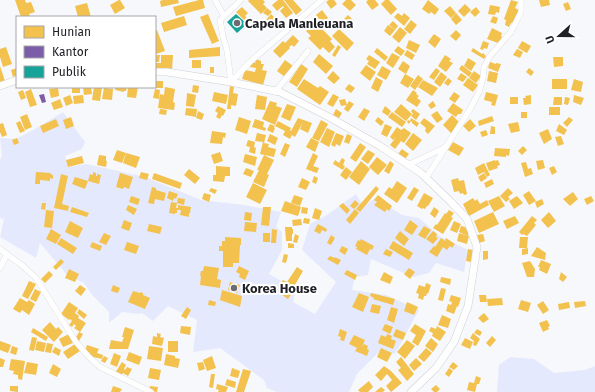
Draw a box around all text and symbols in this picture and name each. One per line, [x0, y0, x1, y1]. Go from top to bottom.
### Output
legend [16, 16, 156, 88]
place label: Capela Manleuana [245, 16, 353, 31]
north arrow [539, 16, 579, 56]
marker: Capela Manleuana [232, 18, 242, 28]
text: Hunian [52, 25, 91, 39]
text: U [543, 34, 557, 45]
text: Kantor [52, 45, 89, 59]
text: Publik [52, 65, 87, 79]
place label: Korea House [242, 281, 317, 296]
marker: Korea House [229, 283, 239, 293]

